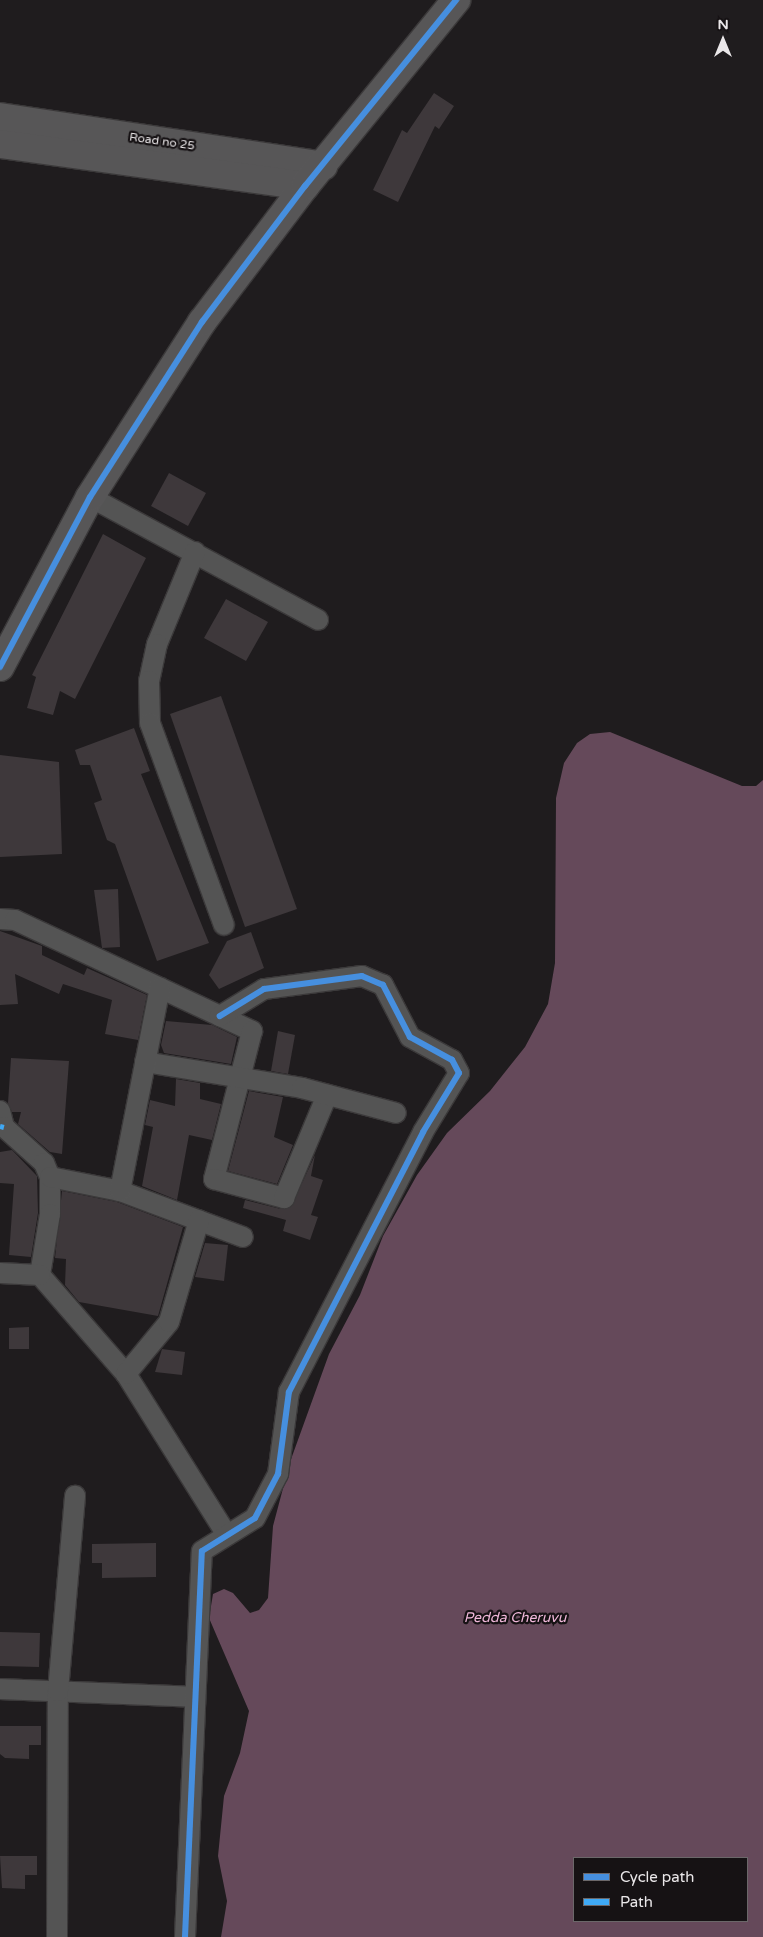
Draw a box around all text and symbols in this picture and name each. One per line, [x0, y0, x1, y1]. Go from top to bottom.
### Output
north arrow [698, 15, 748, 65]
text: N [717, 16, 729, 33]
street label: Road no 25 [128, 130, 196, 154]
water label: Pedda Cheruvu [464, 1610, 566, 1626]
legend [573, 1857, 748, 1922]
text: Cycle path [620, 1868, 694, 1886]
text: Path [620, 1893, 653, 1911]

